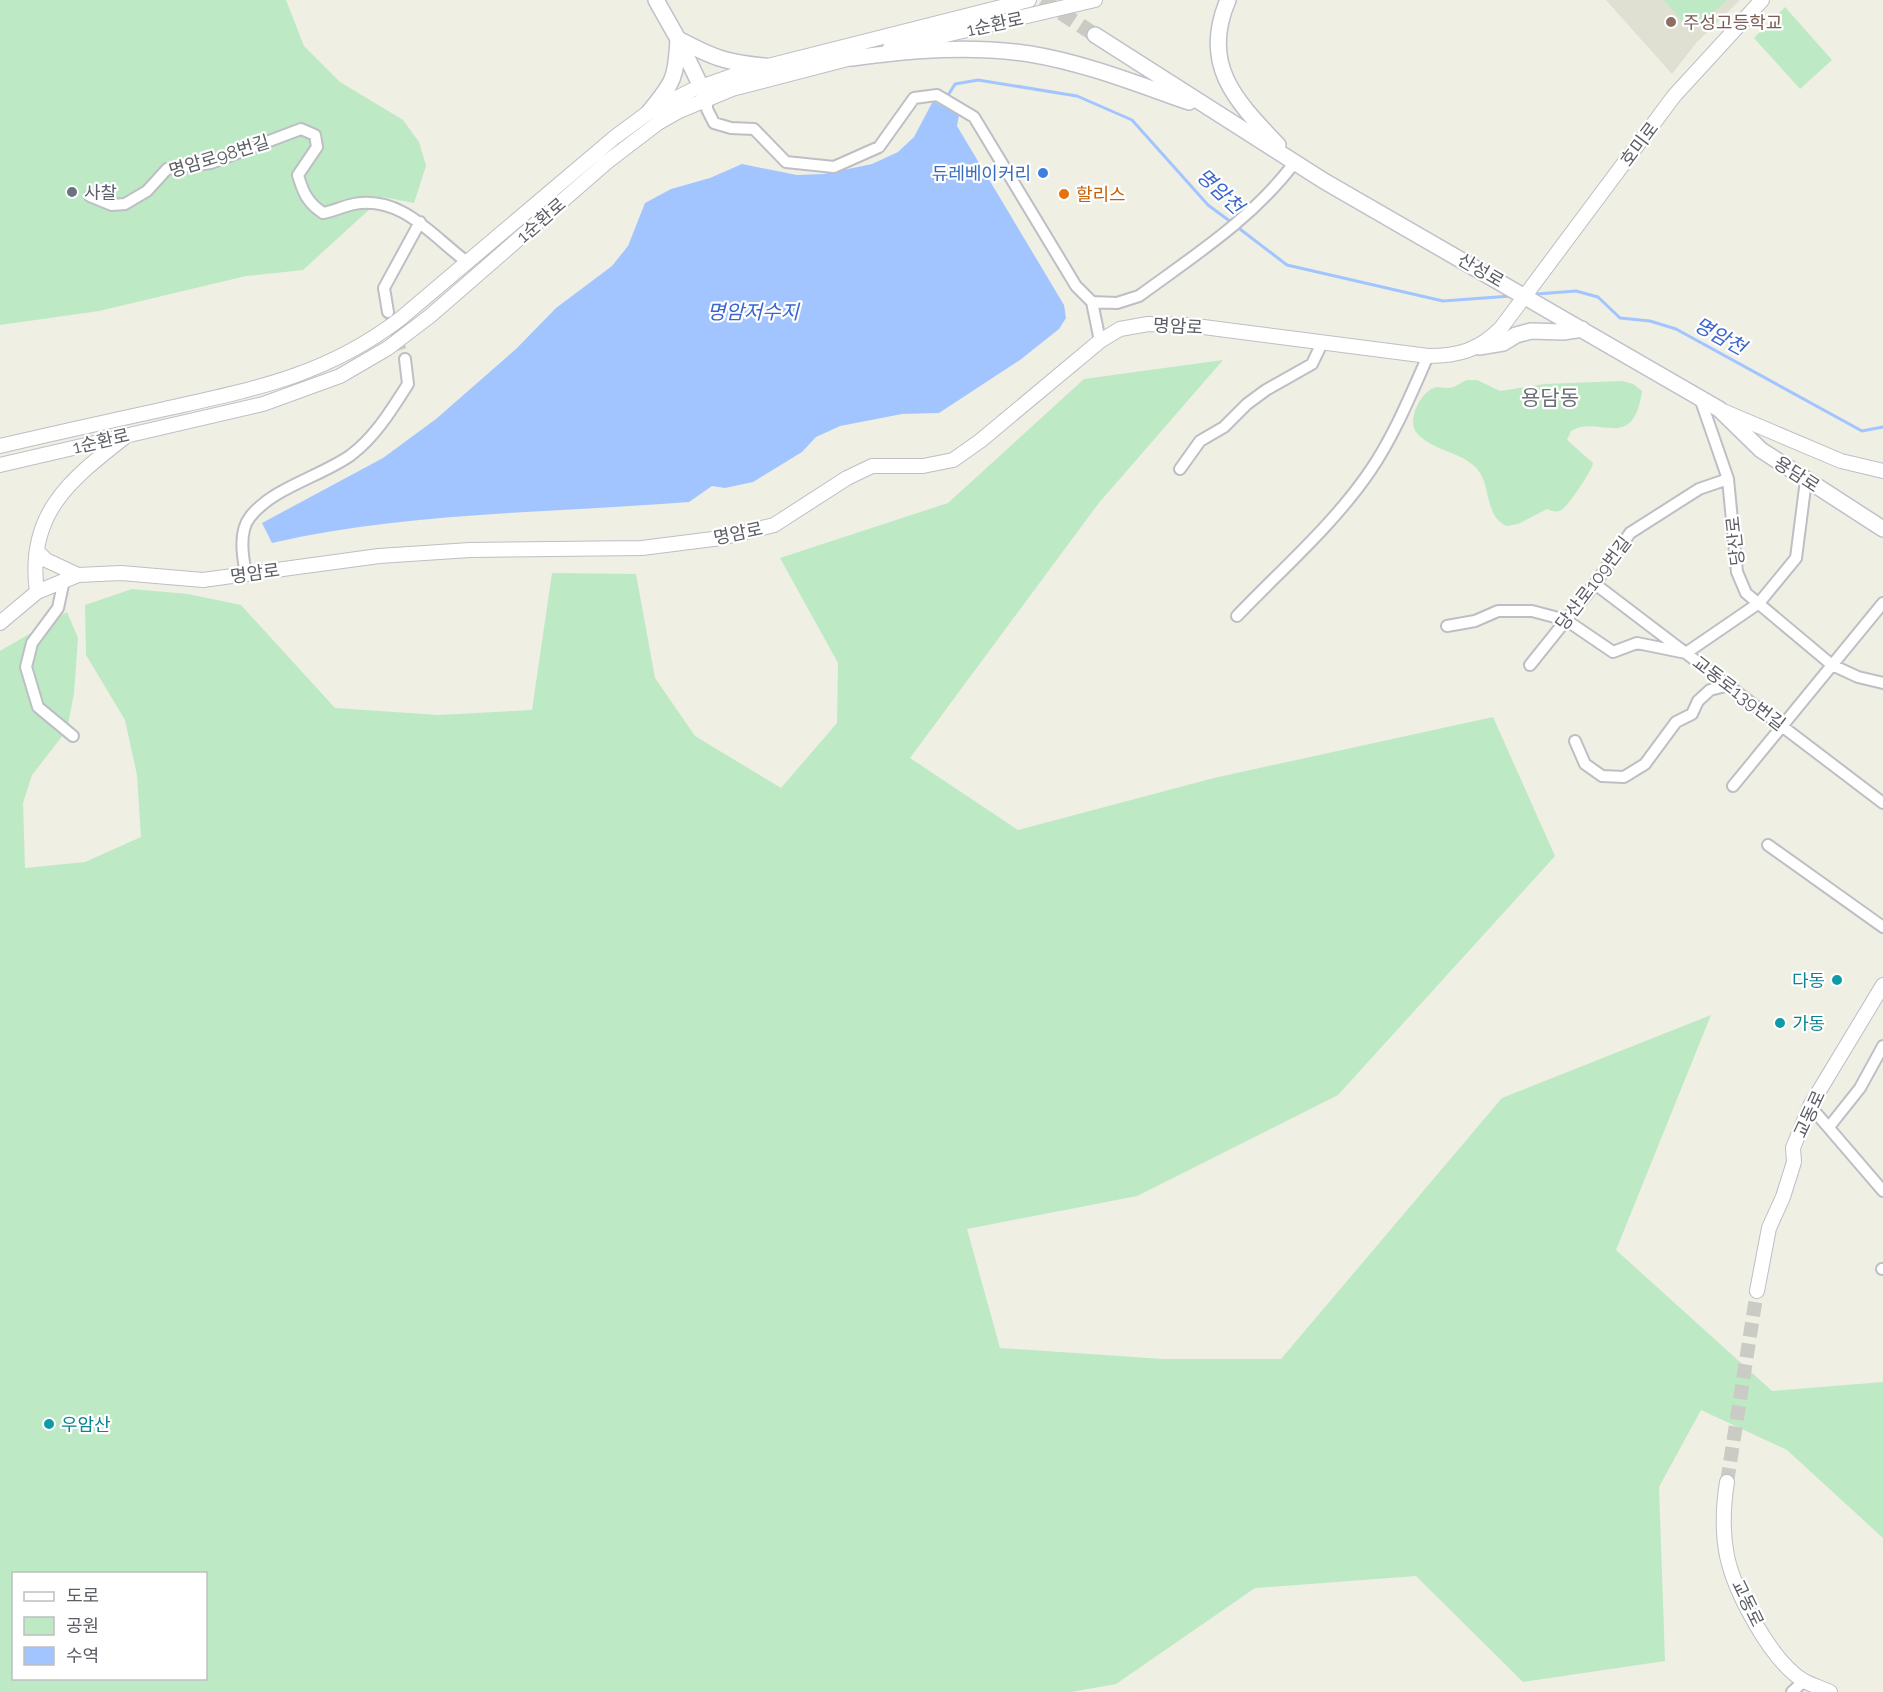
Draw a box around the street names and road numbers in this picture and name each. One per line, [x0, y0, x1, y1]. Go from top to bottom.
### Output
street label: 1순환로 [965, 8, 1025, 40]
street label: 호미로 [1616, 118, 1662, 170]
street label: 명암로98번길 [166, 131, 272, 181]
street label: 1순환로 [512, 193, 570, 247]
street label: 산성로 [1454, 248, 1508, 292]
street label: 명암로 [1153, 314, 1203, 338]
street label: 1순환로 [71, 424, 131, 458]
street label: 용담로 [1770, 452, 1824, 496]
street label: 당산로 [1722, 515, 1748, 567]
street label: 명암로 [712, 518, 764, 548]
street label: 당산로109번길 [1551, 532, 1635, 634]
street label: 명암로 [229, 559, 281, 587]
street label: 교동로139번길 [1688, 651, 1790, 735]
street label: 교동로 [1789, 1087, 1829, 1141]
street label: 교동로 [1728, 1576, 1768, 1630]

